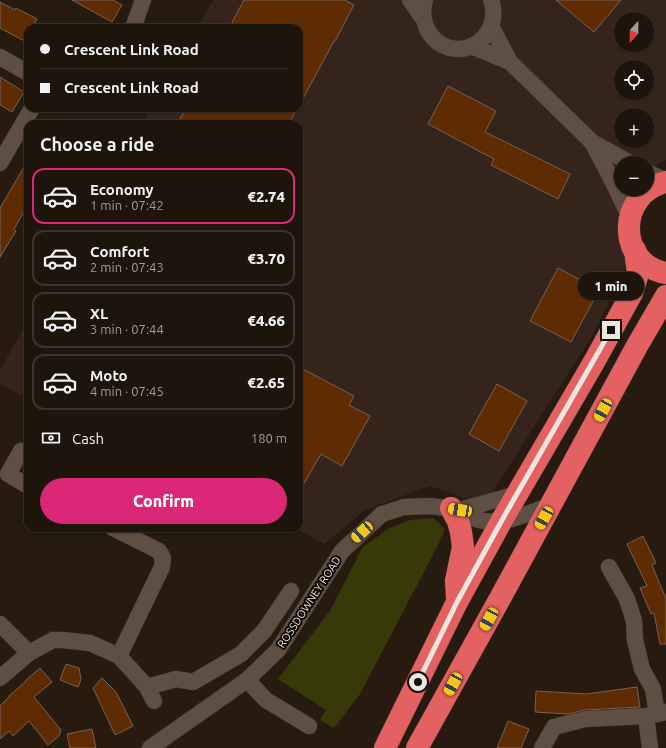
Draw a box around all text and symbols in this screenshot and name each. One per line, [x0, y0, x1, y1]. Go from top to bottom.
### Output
north arrow [614, 12, 654, 52]
map controls [614, 12, 654, 196]
text: Crescent Link Road [64, 41, 199, 58]
button: locate [614, 60, 654, 100]
text: Crescent Link Road [64, 79, 199, 96]
button: + [614, 108, 654, 148]
text: Choose a ride [40, 134, 154, 154]
button: − [614, 156, 654, 196]
icon: car [42, 178, 78, 214]
text: Economy [90, 181, 154, 198]
text: €2.74 [247, 188, 285, 205]
text: 1 min · 07:42 [90, 198, 164, 212]
icon: car [42, 240, 78, 276]
text: Comfort [90, 243, 149, 260]
text: €3.70 [247, 250, 285, 267]
text: 2 min · 07:43 [90, 260, 164, 274]
callout: 1 min [578, 272, 644, 300]
text: 1 min [594, 279, 628, 293]
icon: car [42, 302, 78, 338]
text: XL [90, 305, 108, 322]
text: €4.66 [247, 312, 285, 329]
route end [602, 321, 620, 339]
text: 3 min · 07:44 [90, 322, 164, 336]
icon: car [42, 364, 78, 400]
text: Moto [90, 367, 128, 384]
text: €2.65 [247, 374, 285, 391]
text: 4 min · 07:45 [90, 384, 164, 398]
car [592, 397, 614, 423]
icon: cash [40, 427, 62, 449]
text: Cash [72, 430, 104, 447]
text: 180 m [251, 431, 287, 445]
button: Confirm [40, 478, 287, 524]
car [447, 502, 473, 518]
car [533, 505, 555, 531]
car [349, 520, 375, 544]
street label: ROSSDOWNEY ROAD [275, 554, 343, 650]
car [478, 606, 500, 632]
car [442, 671, 464, 697]
route start [409, 673, 427, 691]

